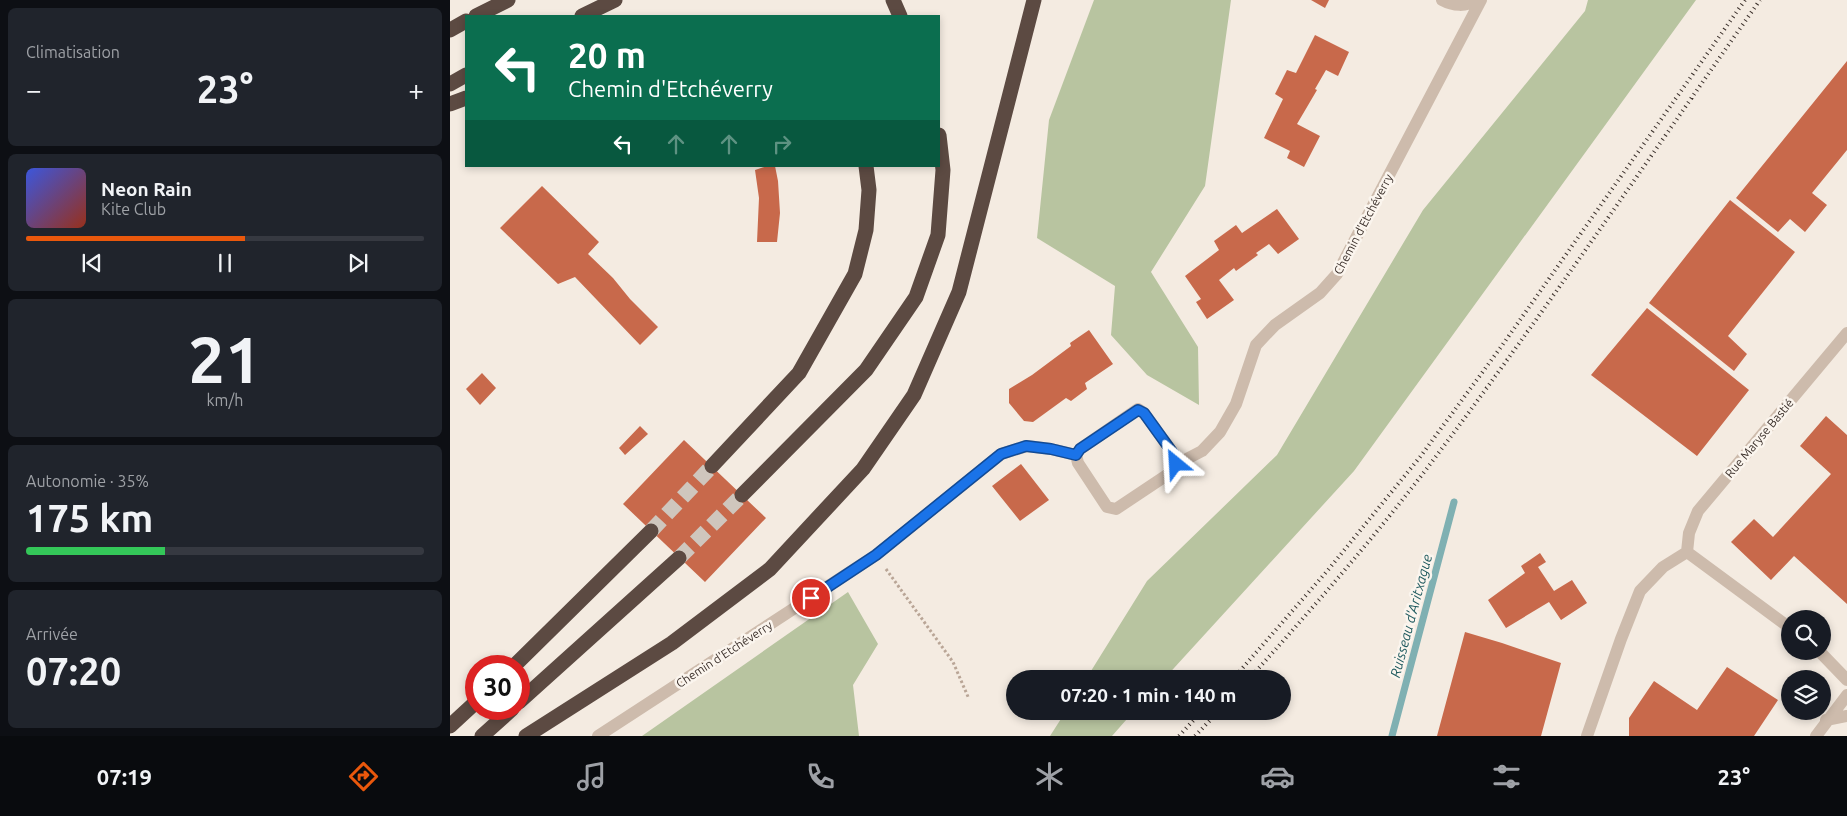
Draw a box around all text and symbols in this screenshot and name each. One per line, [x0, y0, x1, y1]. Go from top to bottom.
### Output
icon: left [485, 35, 550, 100]
text: 20 m [568, 35, 646, 75]
text: Climatisation [26, 43, 120, 61]
text: 23° [197, 68, 253, 110]
text: − [26, 74, 42, 105]
text: + [408, 74, 424, 105]
text: Chemin d'Etchéverry [568, 76, 773, 101]
icon: left [609, 130, 637, 158]
icon: ahead [662, 130, 690, 158]
icon: ahead [715, 130, 743, 158]
icon: right [768, 130, 796, 158]
street label: Chemin d'Etchéverry [1331, 171, 1395, 276]
text: Neon Rain [101, 178, 192, 200]
text: Kite Club [101, 200, 166, 218]
icon: previous [78, 249, 106, 277]
icon: pause [211, 249, 239, 277]
icon: next [344, 249, 372, 277]
text: 21 [188, 322, 262, 395]
text: km/h [207, 391, 243, 409]
street label: Rue Maryse Bastié [1722, 396, 1796, 480]
position arrow [1149, 437, 1201, 489]
text: Autonomie · 35% [26, 472, 149, 490]
text: 175 km [26, 497, 153, 539]
water label: Ruisseau d'Aritxague [1387, 553, 1435, 679]
pin [790, 577, 832, 619]
icon: arrive [797, 584, 825, 612]
map controls [1781, 610, 1831, 720]
button: search [1781, 610, 1831, 660]
street label: Chemin d'Etchéverry [674, 618, 775, 690]
text: Arrivée [26, 625, 78, 643]
text: 07:20 [26, 650, 121, 692]
speed limit sign: 30 [465, 655, 530, 720]
button: layers [1781, 670, 1831, 720]
text: 07:20 · 1 min · 140 m [1061, 684, 1236, 706]
icon: directions [346, 759, 381, 794]
icon: music [574, 759, 609, 794]
icon: phone [803, 759, 838, 794]
icon: climate [1032, 759, 1067, 794]
icon: car [1260, 759, 1295, 794]
icon: filters [1489, 759, 1524, 794]
text: 07:19 [97, 764, 152, 789]
text: 23° [1717, 764, 1750, 789]

